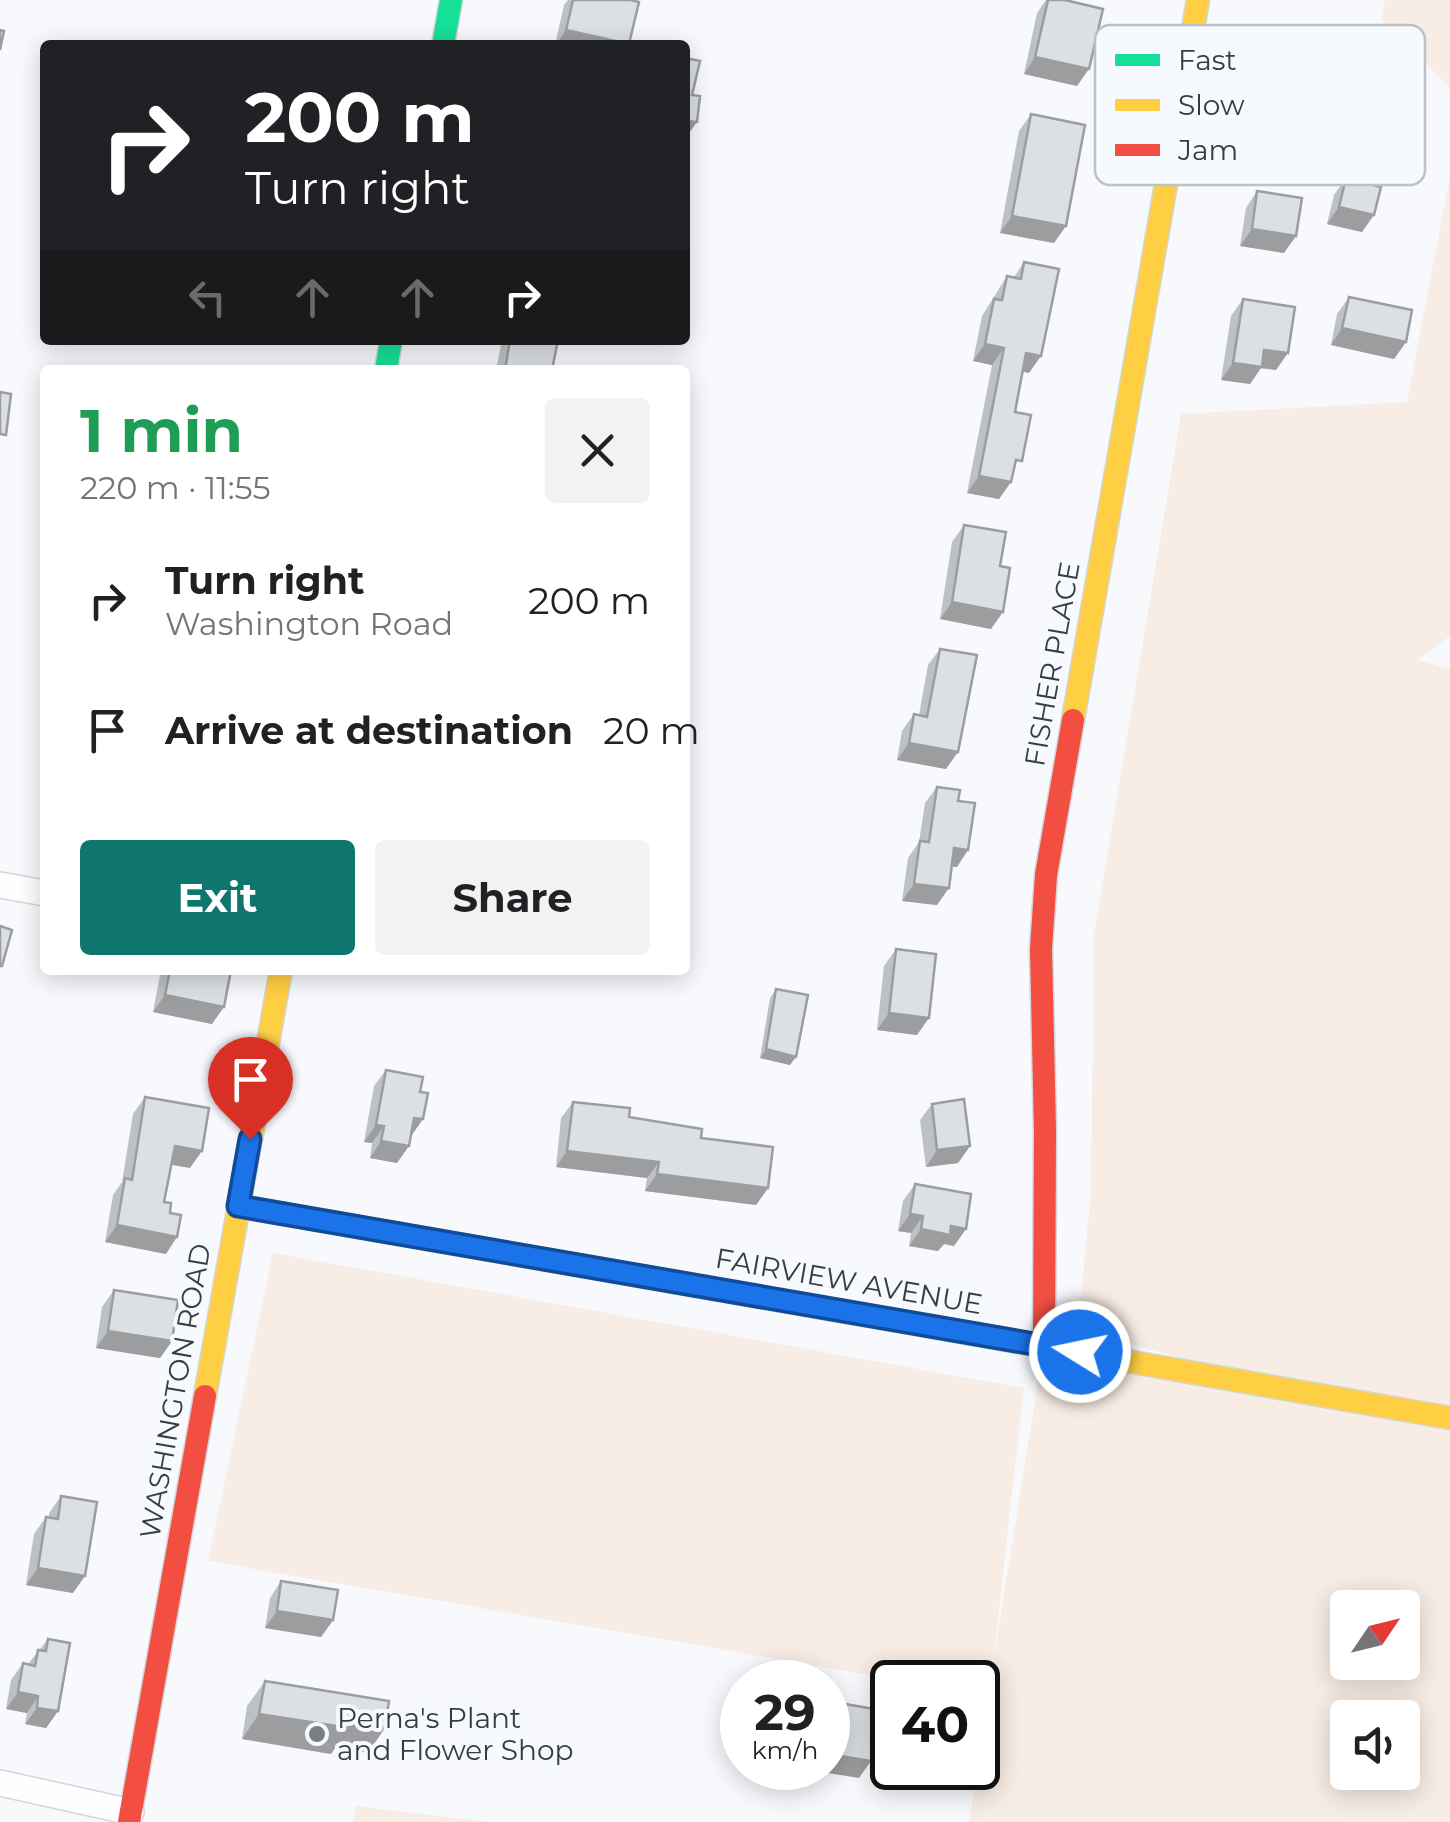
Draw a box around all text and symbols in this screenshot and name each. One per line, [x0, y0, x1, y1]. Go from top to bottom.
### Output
legend [1095, 25, 1425, 185]
text: Fast [1178, 43, 1237, 77]
text: 200 m [245, 74, 475, 160]
icon: right [80, 80, 210, 210]
text: Slow [1178, 88, 1245, 122]
text: Jam [1177, 133, 1238, 167]
text: Turn right [245, 160, 470, 215]
icon: left [180, 270, 235, 325]
icon: ahead [285, 270, 340, 325]
icon: ahead [390, 270, 445, 325]
icon: right [495, 270, 550, 325]
text: 1 min [80, 394, 243, 467]
button: close [545, 398, 650, 503]
text: 220 m · 11:55 [80, 468, 271, 507]
text: Turn right [165, 557, 364, 604]
street label: FISHER PLACE [1017, 559, 1087, 769]
icon: right [80, 573, 135, 628]
text: 200 m [528, 577, 650, 624]
text: Washington Road [165, 604, 453, 643]
icon: arrive [80, 703, 135, 758]
text: Arrive at destination [165, 707, 573, 754]
text: 20 m [603, 707, 700, 754]
button: Exit [80, 840, 355, 955]
button: Share [375, 840, 650, 955]
pin [208, 1037, 293, 1140]
icon: arrive [223, 1052, 278, 1107]
street label: WASHINGTON ROAD [132, 1241, 218, 1541]
street label: FAIRVIEW AVENUE [713, 1241, 985, 1321]
position arrow [1028, 1300, 1132, 1404]
north arrow [1330, 1590, 1420, 1680]
map controls [1330, 1590, 1420, 1790]
speed limit sign: 40 [870, 1660, 1000, 1790]
text: 29 [754, 1682, 816, 1743]
button: sound [1330, 1700, 1420, 1790]
place label: Perna's Plant and Flower Shop [337, 1701, 574, 1767]
marker: Perna's Plant and Flower Shop [306, 1723, 328, 1745]
text: km/h [752, 1735, 818, 1765]

